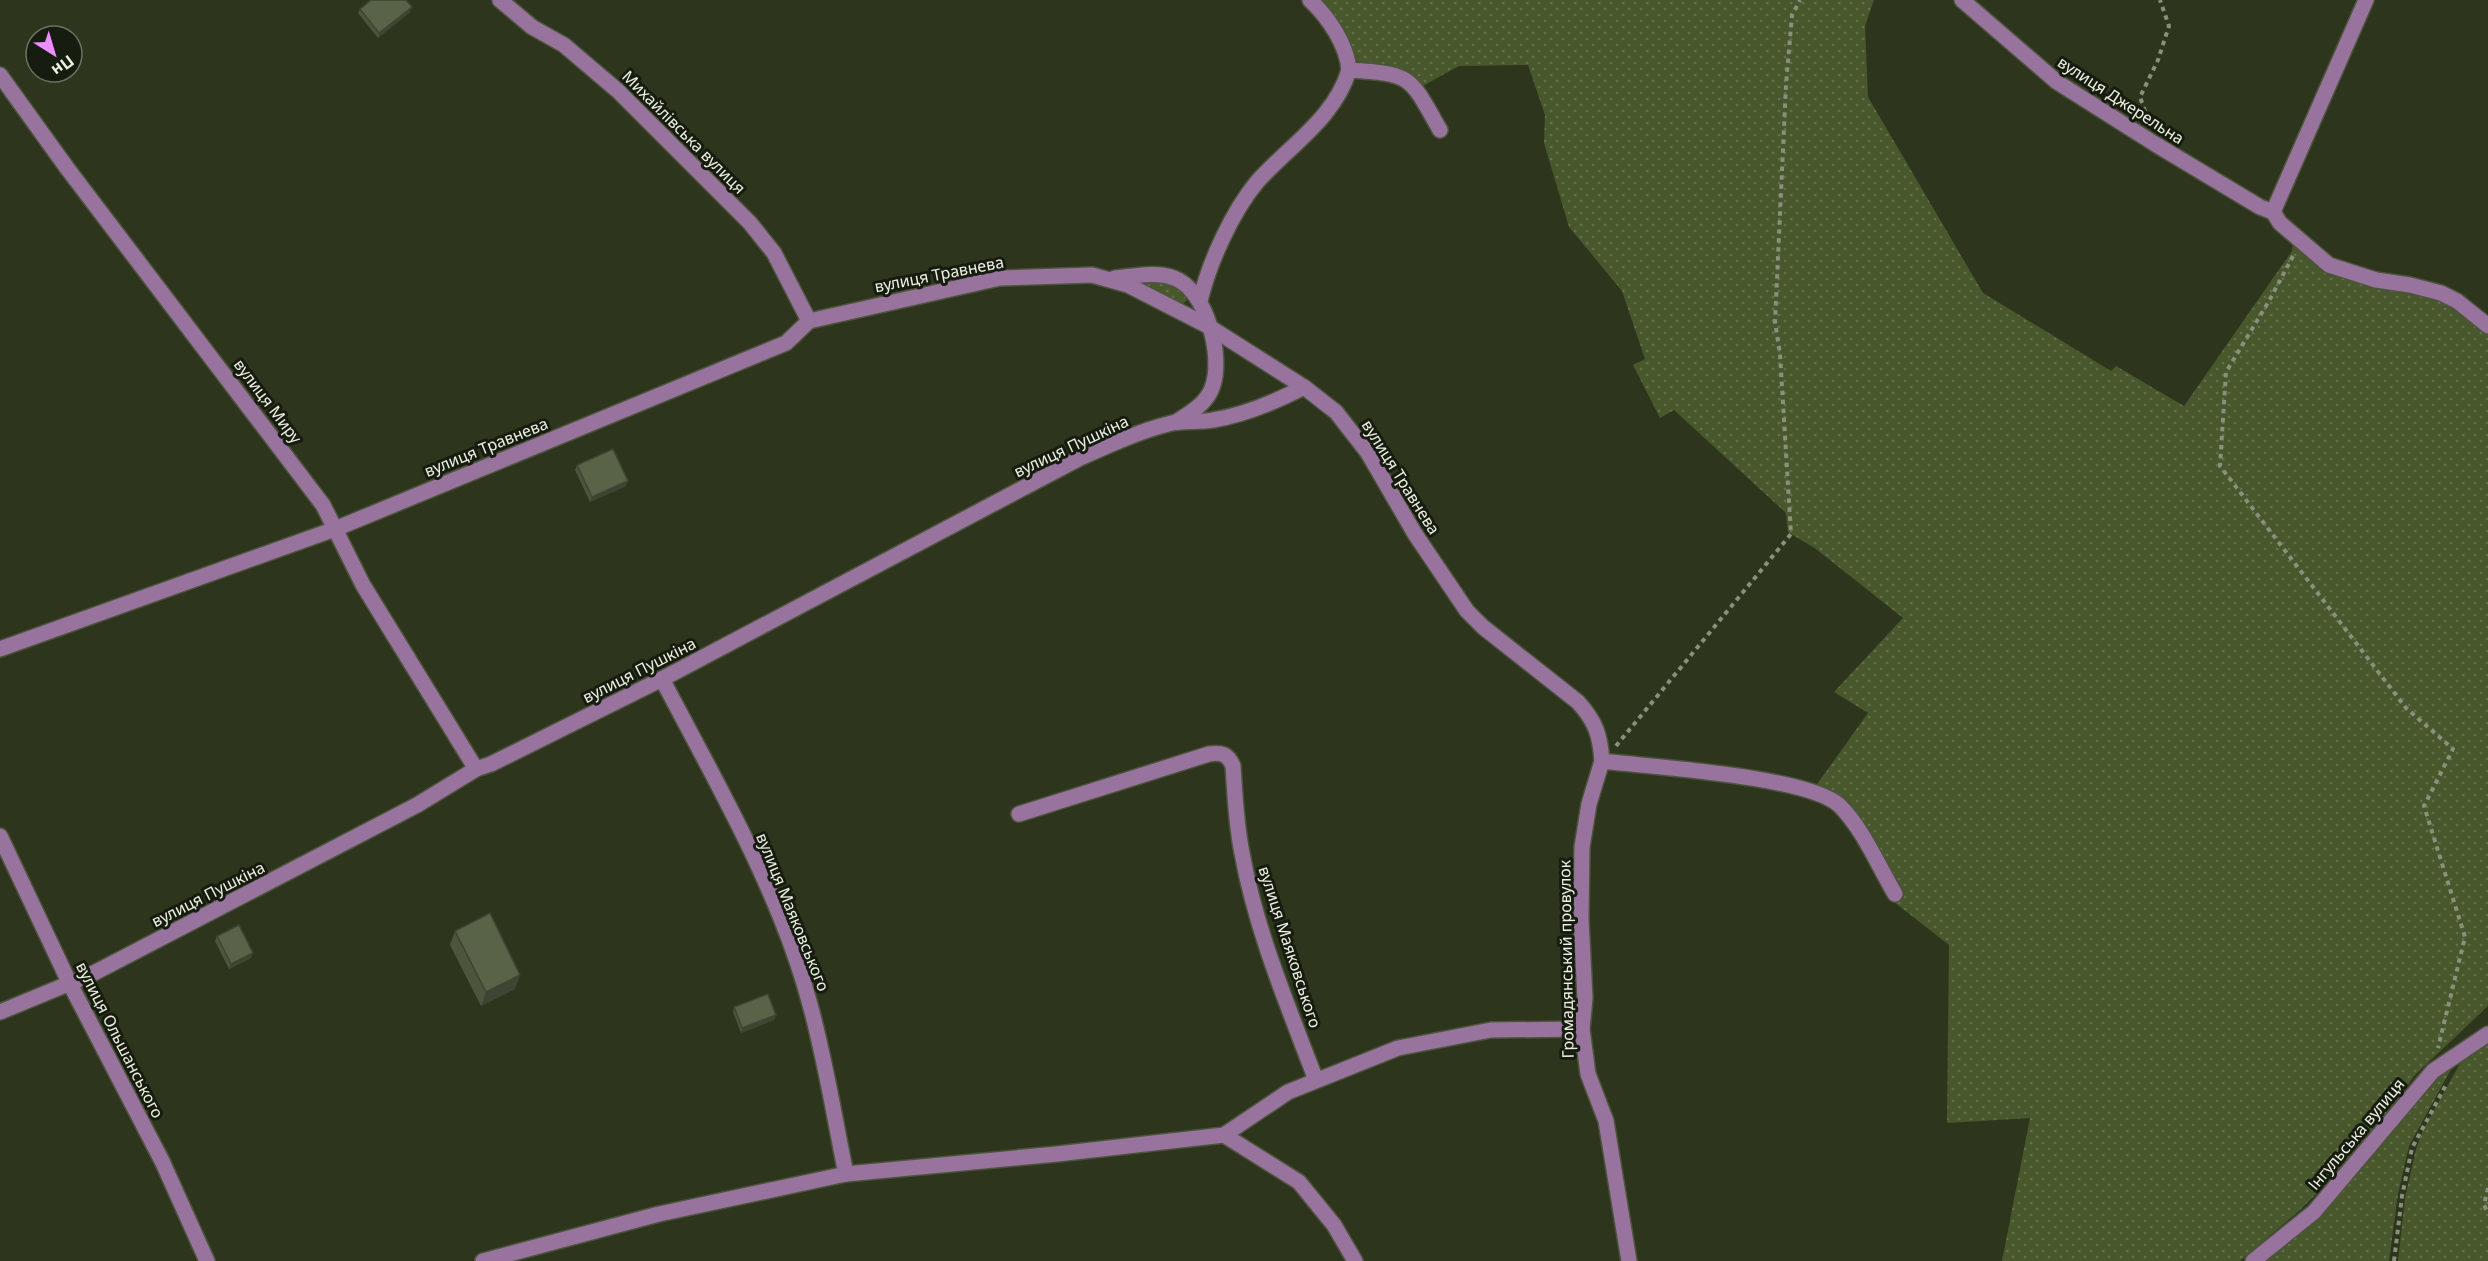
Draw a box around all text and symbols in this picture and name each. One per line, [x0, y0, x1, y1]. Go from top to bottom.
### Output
north arrow [24, 24, 84, 84]
text: Пн [47, 50, 79, 82]
street label: вулиця Джерельна [2054, 51, 2188, 149]
street label: Михайлівська вулиця [617, 65, 751, 199]
street label: вулиця Травнева [872, 251, 1006, 297]
street label: вулиця Миру [229, 354, 308, 448]
street label: вулиця Пушкіна [1010, 410, 1132, 482]
street label: вулиця Травнева [421, 412, 551, 482]
street label: вулиця Травнева [1357, 415, 1445, 539]
street label: вулиця Пушкіна [579, 632, 699, 708]
street label: вулиця Маяковського [751, 830, 835, 994]
street label: вулиця Пушкіна [148, 856, 268, 932]
street label: Громадянський провулок [1553, 859, 1579, 1058]
street label: вулиця Маяковського [1253, 863, 1327, 1031]
street label: вулиця Ольшанського [71, 958, 169, 1122]
street label: Інгульська вулиця [2303, 1074, 2409, 1194]

